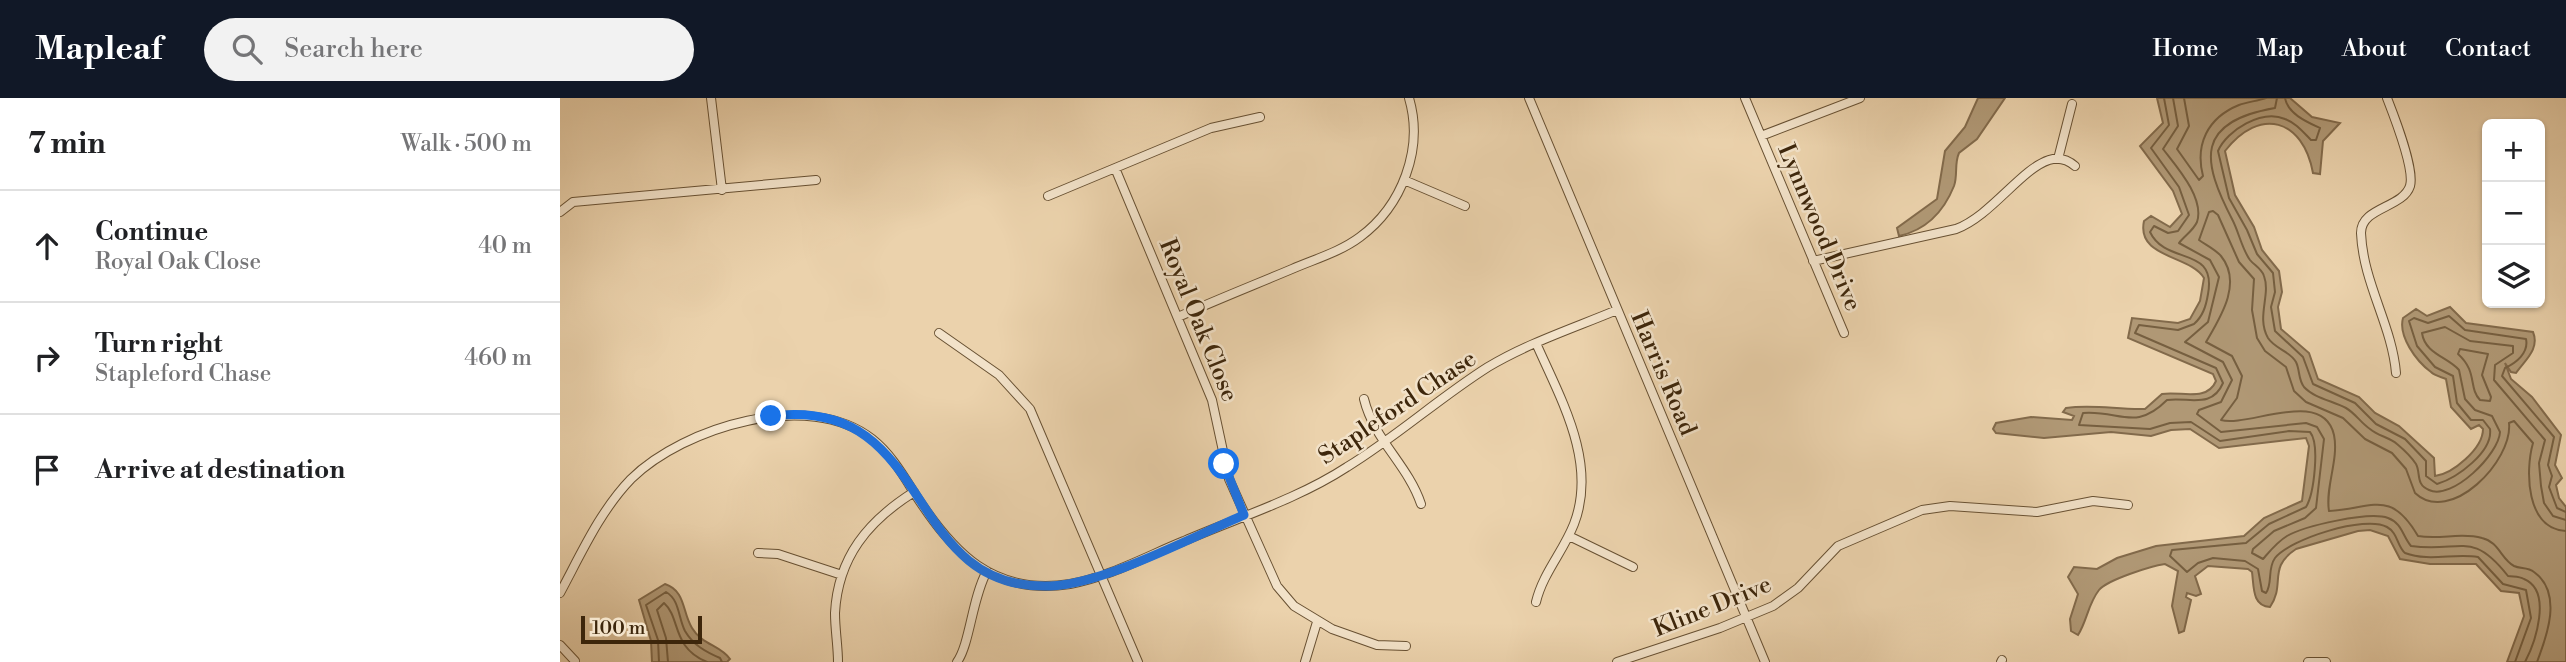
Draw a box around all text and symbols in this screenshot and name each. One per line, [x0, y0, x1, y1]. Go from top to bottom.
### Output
search box [204, 18, 694, 81]
text: Mapleaf [35, 29, 162, 70]
icon: search [228, 30, 266, 68]
text: Search here [284, 33, 423, 65]
text: Home [2153, 34, 2218, 64]
text: Map [2256, 34, 2304, 64]
text: About [2342, 34, 2407, 64]
text: Contact [2445, 34, 2531, 64]
map controls [2482, 119, 2545, 308]
button: + [2482, 119, 2545, 182]
text: 7 min [28, 125, 106, 163]
text: Walk · 500 m [401, 130, 532, 158]
street label: Lynnwood Drive [1770, 139, 1868, 315]
button: − [2482, 182, 2545, 245]
text: Continue [95, 216, 208, 248]
icon: ahead [28, 227, 66, 265]
text: 40 m [478, 232, 532, 260]
street label: Royal Oak Close [1152, 234, 1244, 406]
button: layers [2482, 245, 2545, 308]
text: Royal Oak Close [95, 248, 261, 276]
street label: Harris Road [1623, 307, 1703, 440]
text: Turn right [95, 328, 223, 360]
icon: right [28, 339, 66, 377]
text: 460 m [464, 344, 532, 372]
street label: Stapleford Chase [1313, 344, 1482, 472]
text: Stapleford Chase [95, 360, 271, 388]
route end [755, 400, 786, 431]
route start [1208, 448, 1239, 479]
icon: arrive [28, 451, 66, 489]
text: Arrive at destination [95, 454, 345, 486]
street label: Kline Drive [1649, 570, 1776, 644]
scale bar [581, 613, 702, 645]
text: 100 m [592, 616, 645, 640]

